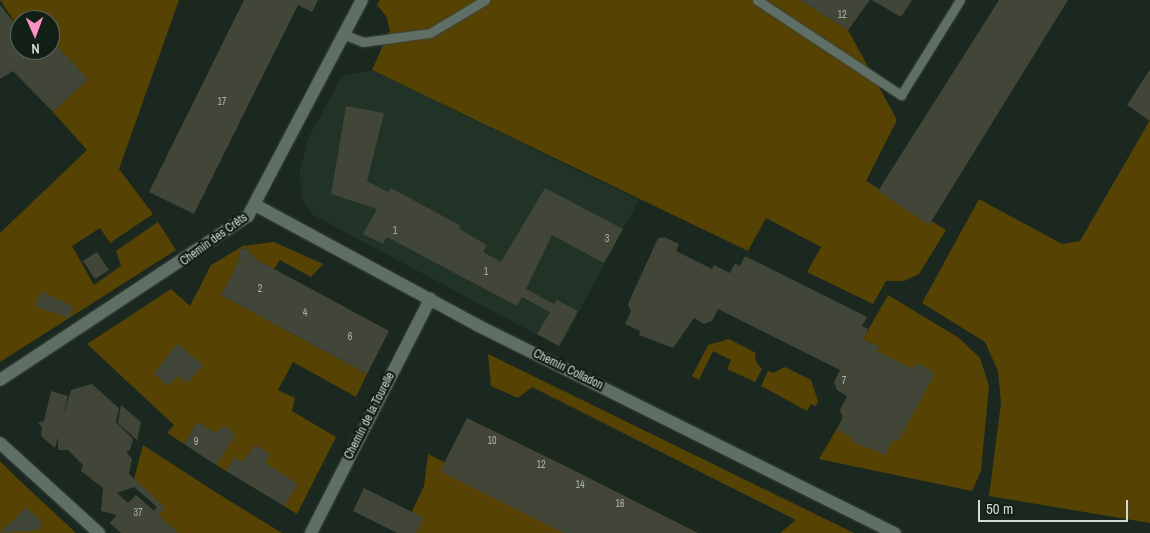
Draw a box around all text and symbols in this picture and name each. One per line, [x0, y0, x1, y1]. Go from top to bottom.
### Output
house number: 12 [837, 9, 847, 21]
north arrow [10, 10, 60, 60]
text: N [31, 40, 40, 58]
house number: 17 [217, 96, 227, 108]
street label: Chemin des Crêts [178, 211, 250, 269]
house number: 1 [393, 225, 397, 237]
house number: 3 [605, 233, 609, 245]
house number: 1 [484, 266, 488, 278]
house number: 2 [258, 283, 262, 295]
house number: 4 [303, 307, 307, 319]
house number: 6 [348, 331, 352, 343]
street label: Chemin Colladon [531, 347, 605, 393]
street label: Chemin de la Tourelle [342, 370, 398, 462]
house number: 7 [842, 375, 846, 387]
house number: 10 [487, 435, 497, 447]
house number: 9 [194, 436, 198, 448]
house number: 12 [536, 459, 546, 471]
house number: 14 [575, 479, 585, 491]
scale bar [980, 490, 1130, 522]
house number: 16 [615, 498, 625, 510]
text: 50 m [986, 498, 1013, 519]
house number: 37 [133, 507, 143, 519]

